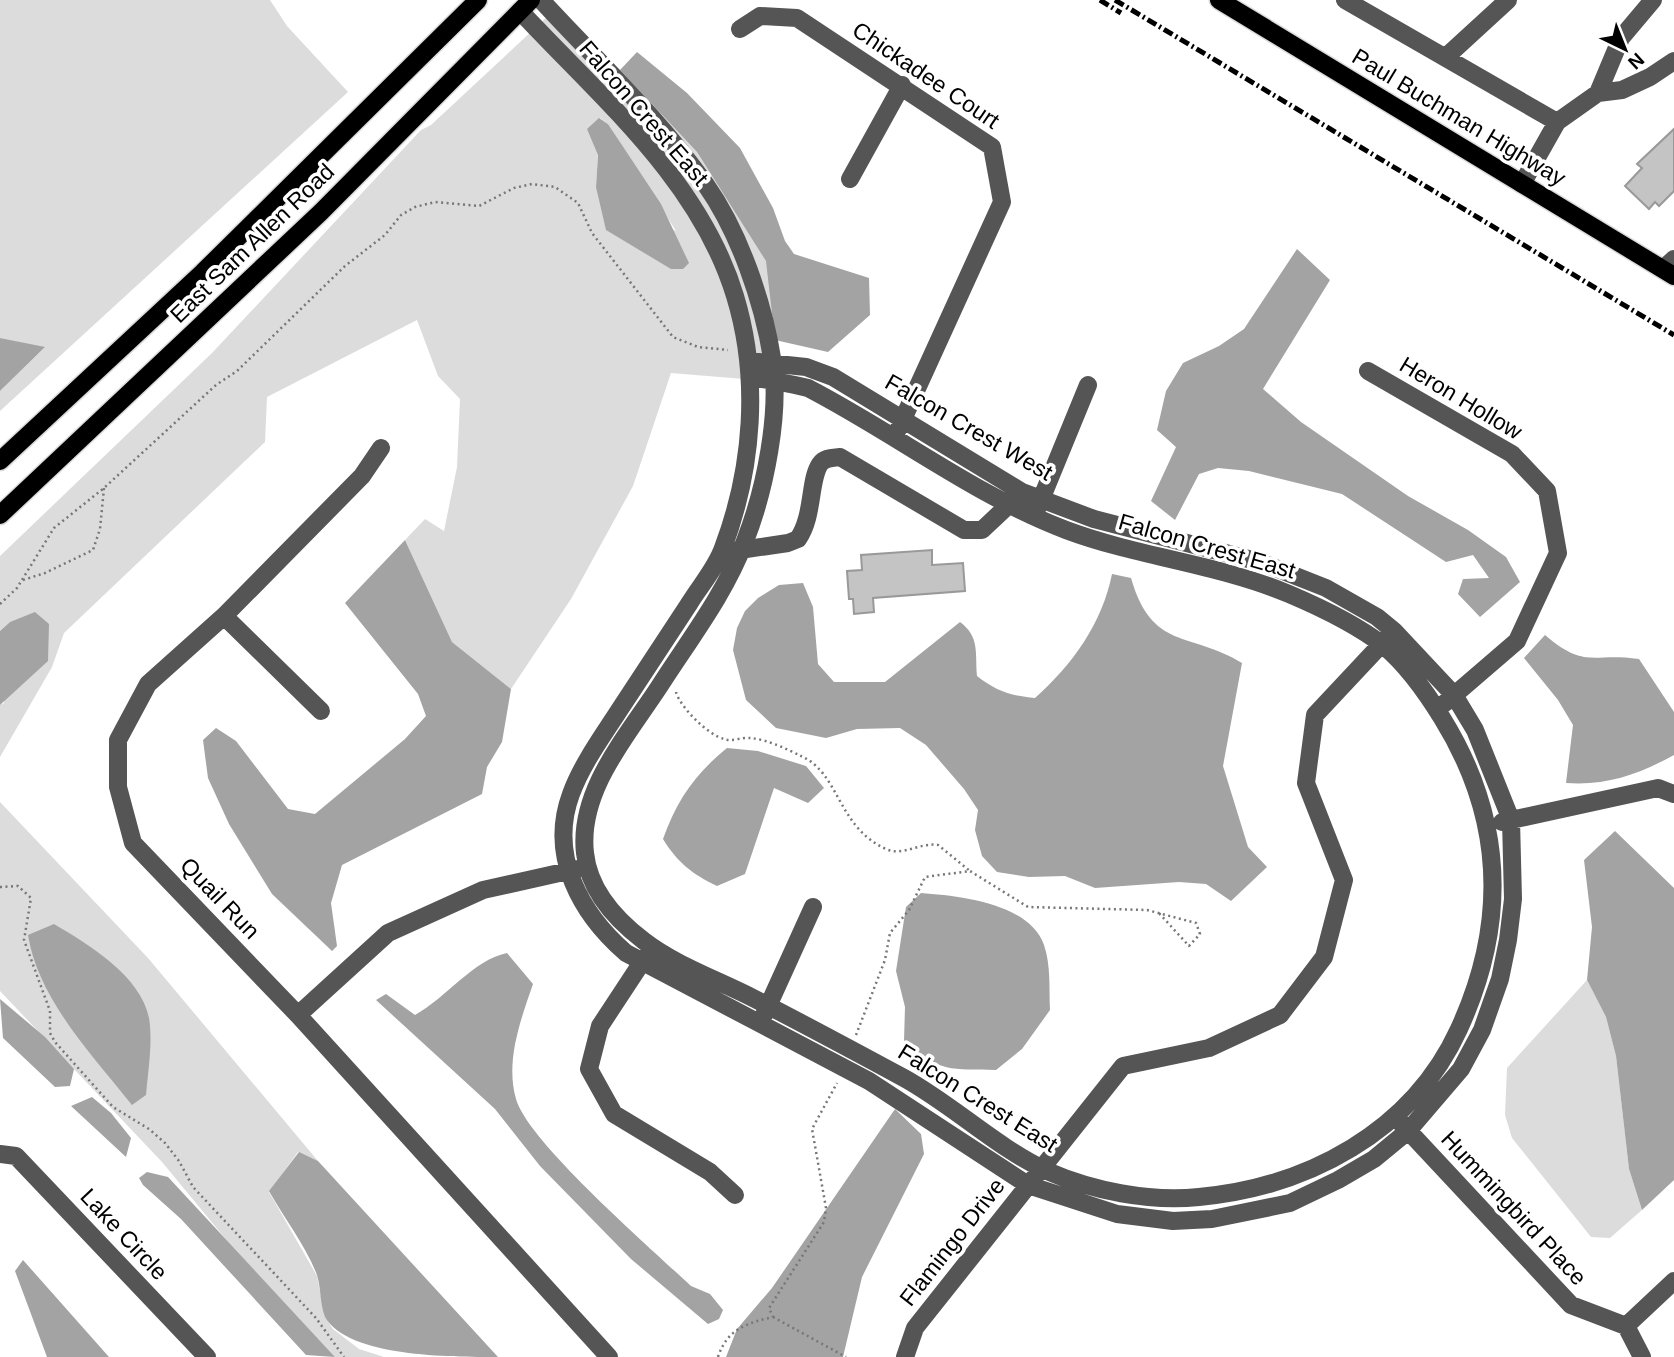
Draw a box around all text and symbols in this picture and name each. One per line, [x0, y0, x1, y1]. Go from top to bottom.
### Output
north arrow [1590, 14, 1660, 84]
street label: Chickadee Court [848, 16, 1005, 134]
street label: Falcon Crest East [574, 35, 714, 191]
street label: Paul Buchman Highway [1348, 43, 1571, 191]
text: N [1624, 49, 1648, 73]
street label: East Sam Allen Road [165, 158, 339, 328]
street label: Heron Hollow [1395, 351, 1527, 445]
street label: Falcon Crest West [881, 369, 1058, 486]
street label: Falcon Crest East [1116, 508, 1299, 584]
street label: Quail Run [175, 852, 265, 944]
street label: Falcon Crest East [894, 1039, 1063, 1158]
street label: Hummingbird Place [1436, 1126, 1592, 1290]
street label: Flamingo Drive [894, 1173, 1010, 1311]
street label: Lake Circle [75, 1183, 173, 1285]

